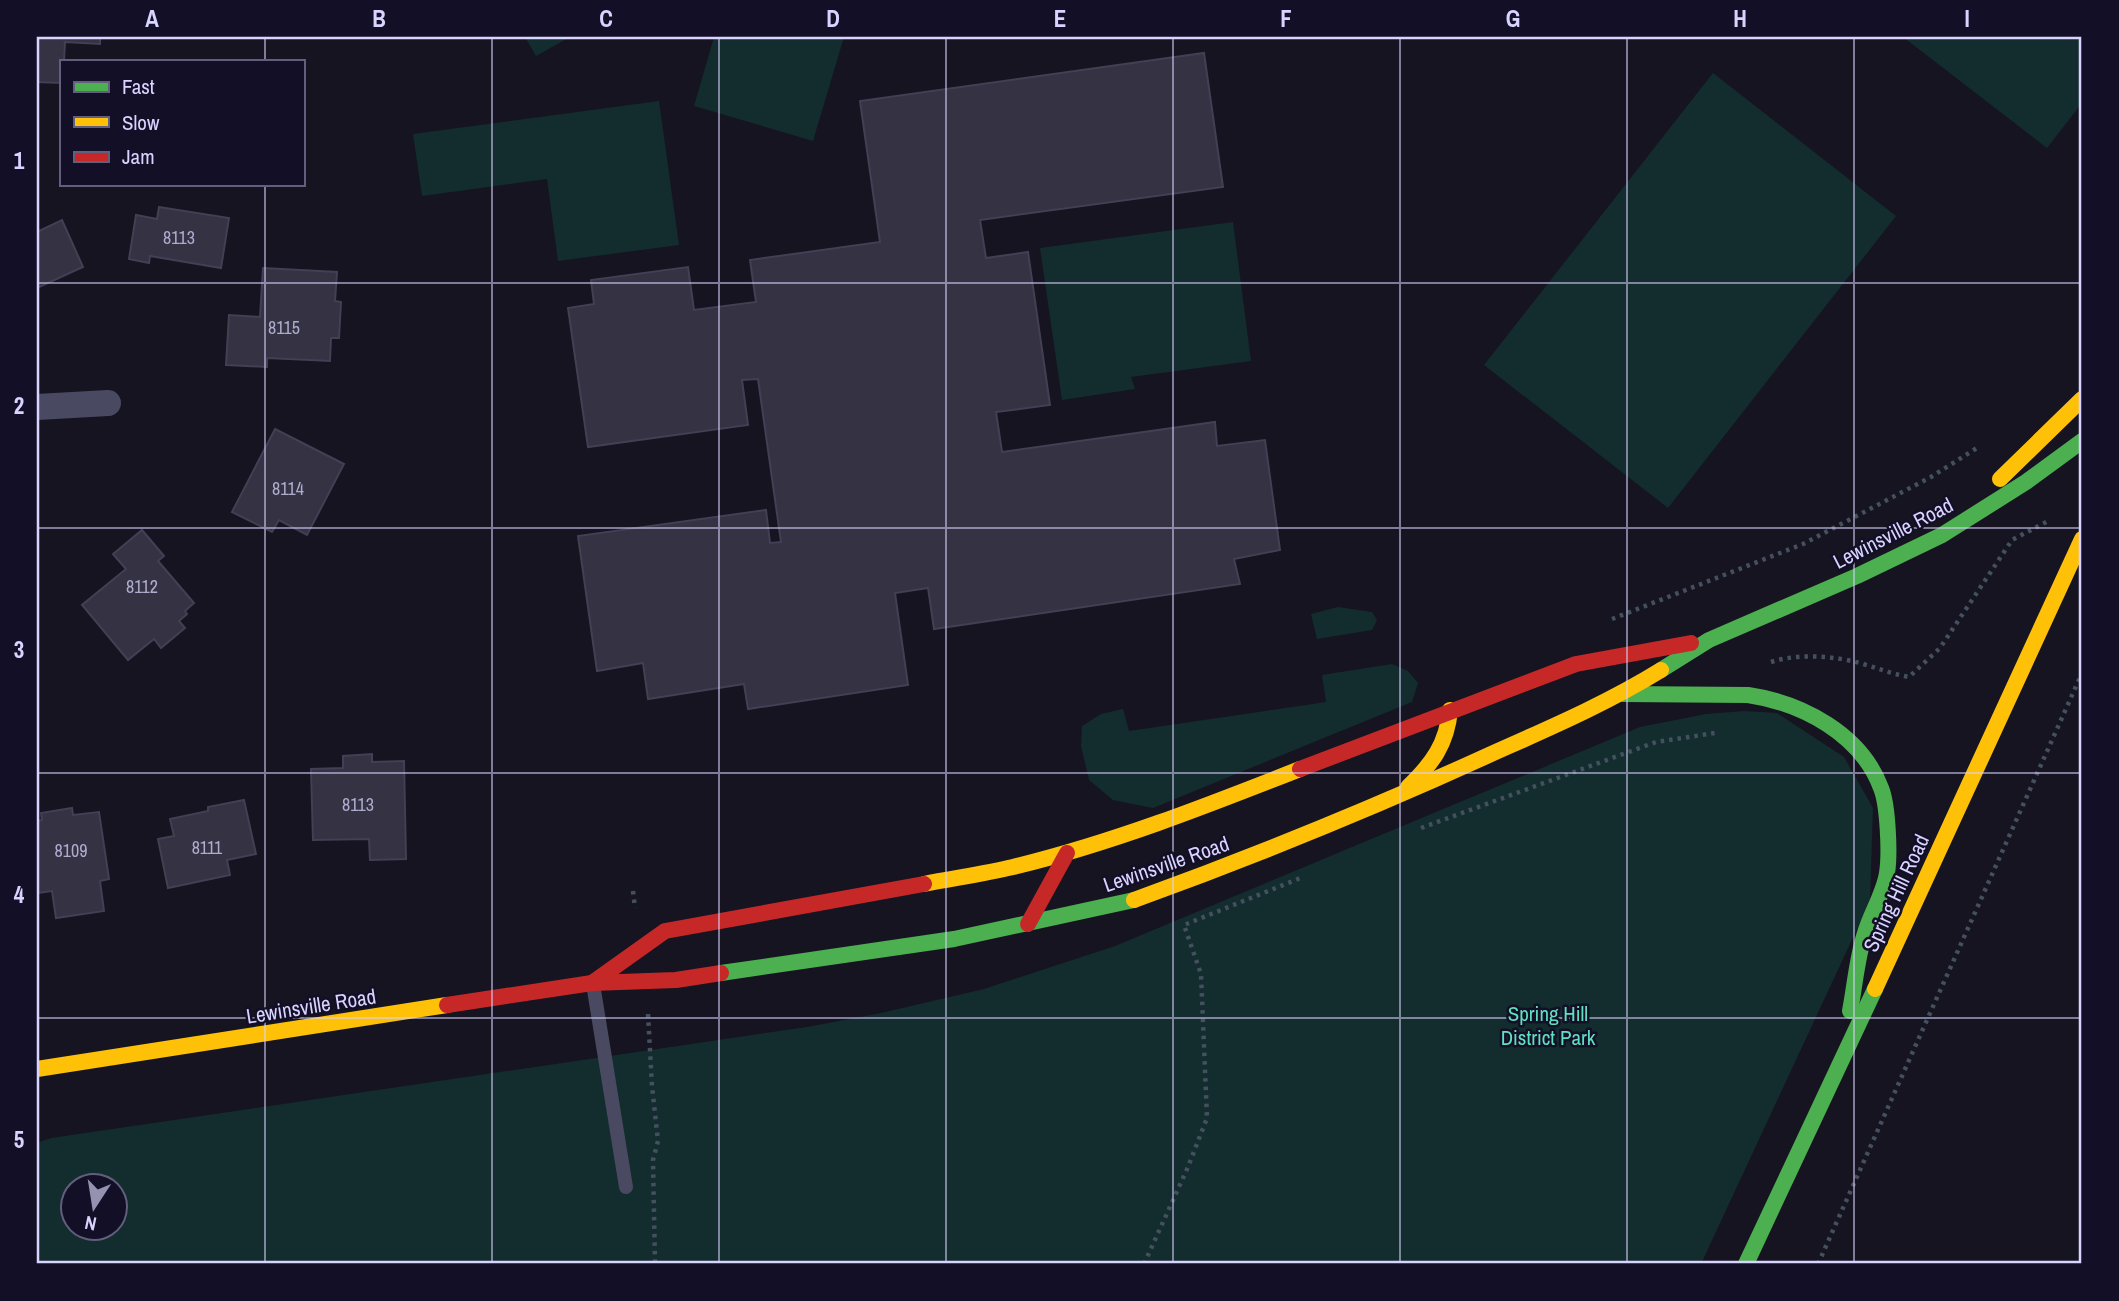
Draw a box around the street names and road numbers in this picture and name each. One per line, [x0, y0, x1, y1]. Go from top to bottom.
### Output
street label: Lewinsville Road [1828, 490, 1958, 576]
street label: Lewinsville Road [1099, 829, 1233, 899]
street label: Spring Hill Road [1856, 830, 1936, 956]
street label: Lewinsville Road [244, 981, 378, 1031]

